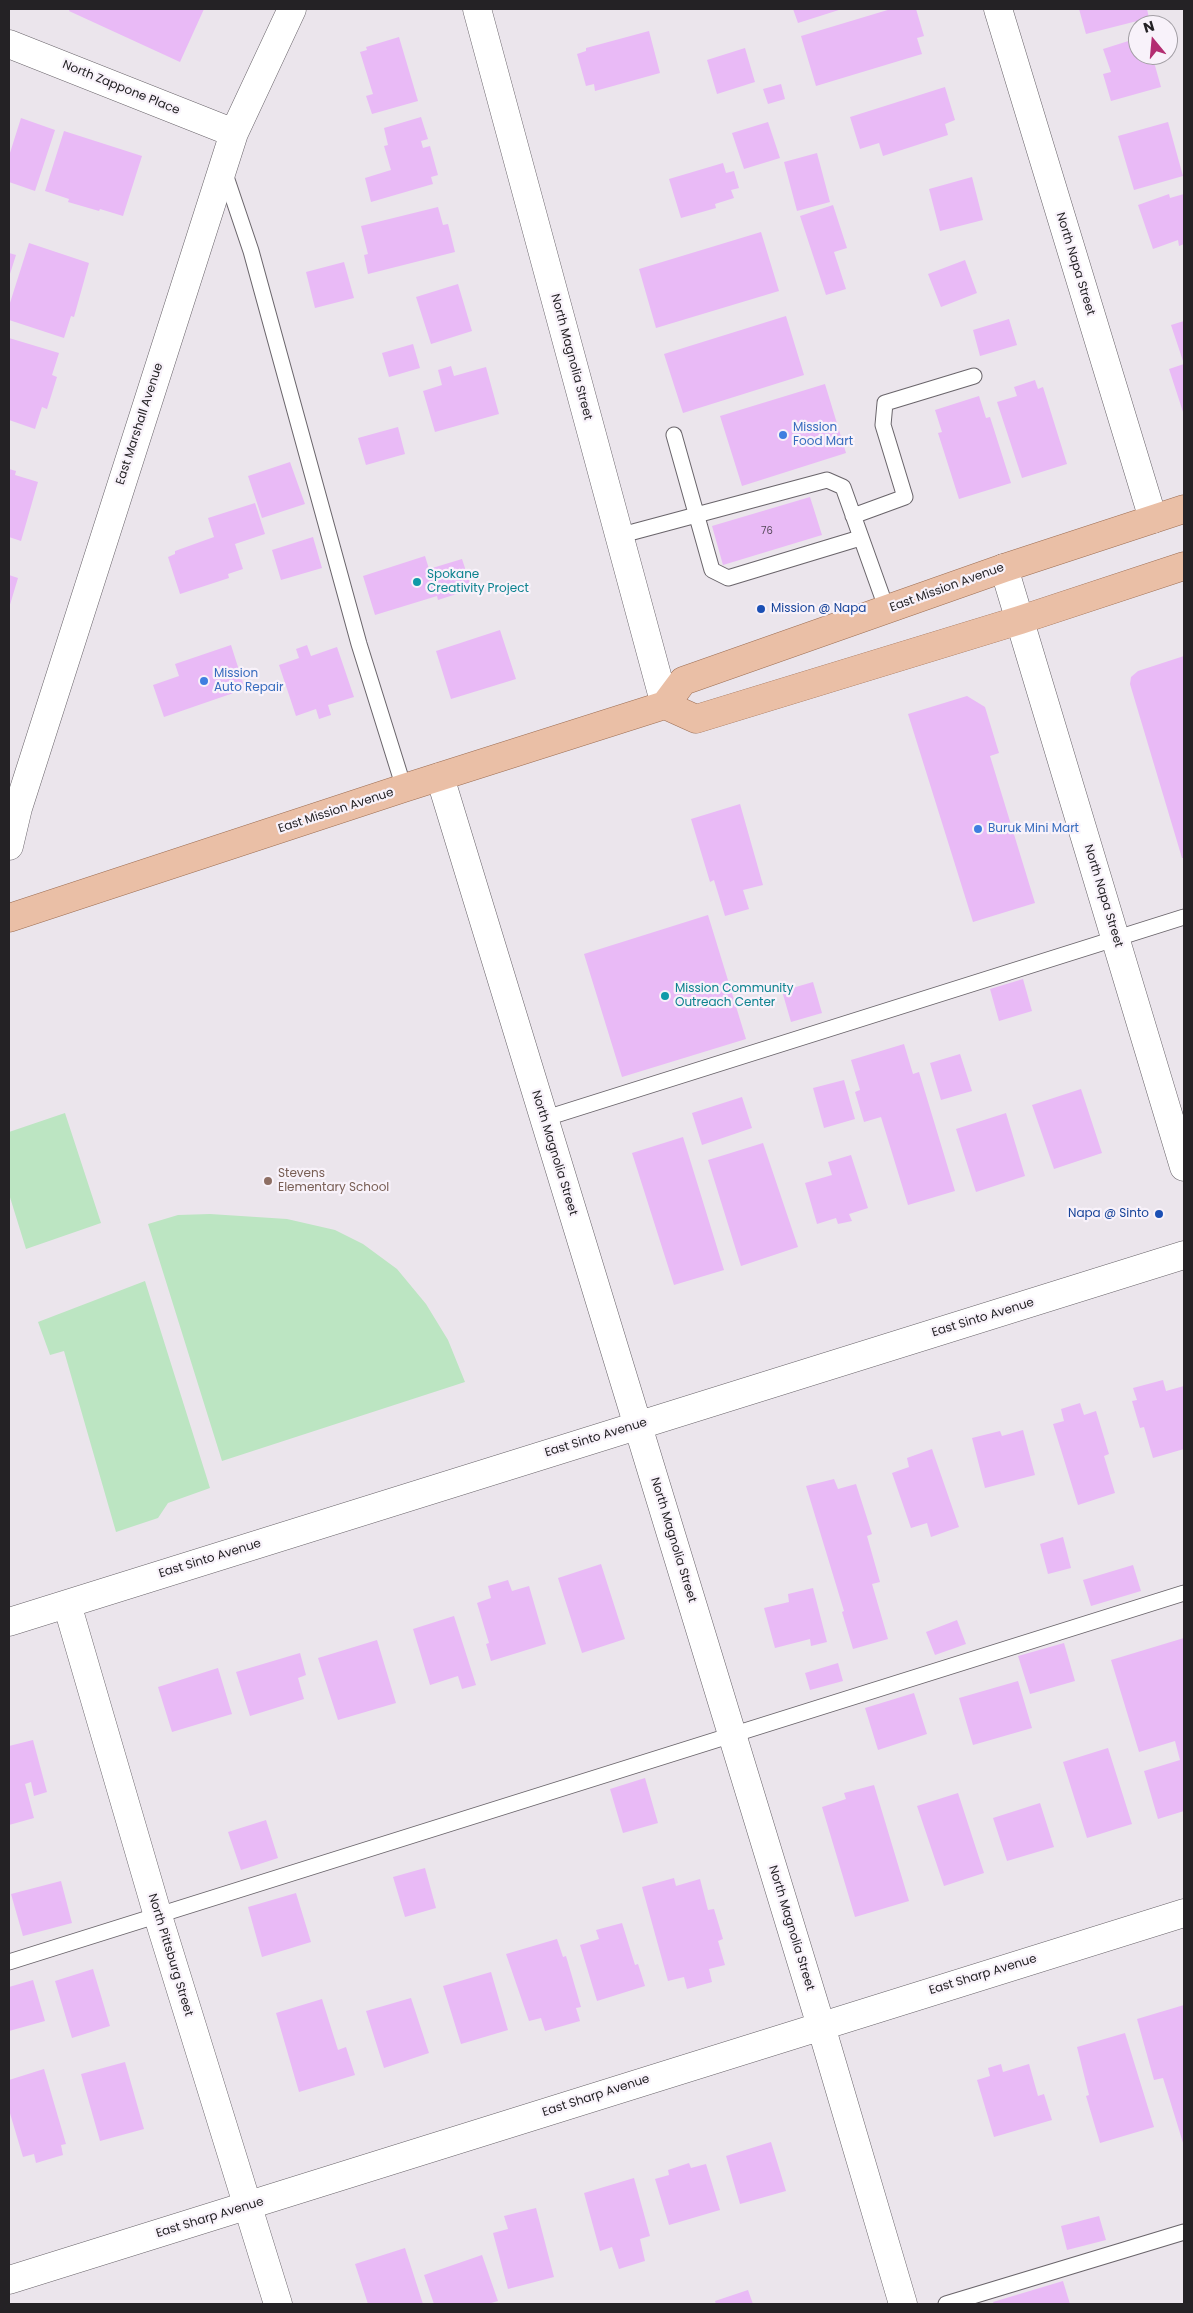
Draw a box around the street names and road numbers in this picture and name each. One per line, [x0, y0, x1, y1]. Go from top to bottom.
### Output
street label: North Zappone Place [60, 58, 182, 118]
street label: North Napa Street [1052, 211, 1098, 317]
street label: North Magnolia Street [547, 292, 595, 422]
street label: East Marshall Avenue [113, 361, 167, 487]
street label: East Mission Avenue [888, 561, 1006, 615]
street label: East Mission Avenue [276, 786, 396, 836]
street label: North Napa Street [1080, 843, 1126, 949]
street label: North Magnolia Street [528, 1089, 580, 1217]
street label: East Sinto Avenue [930, 1296, 1036, 1340]
street label: East Sinto Avenue [543, 1416, 649, 1460]
street label: North Magnolia Street [647, 1476, 699, 1604]
street label: East Sinto Avenue [157, 1537, 263, 1581]
street label: North Magnolia Street [765, 1864, 817, 1992]
street label: North Pittsburg Street [144, 1892, 196, 2018]
street label: East Sharp Avenue [927, 1952, 1039, 1998]
street label: East Sharp Avenue [541, 2072, 651, 2120]
street label: East Sharp Avenue [154, 2195, 266, 2241]

